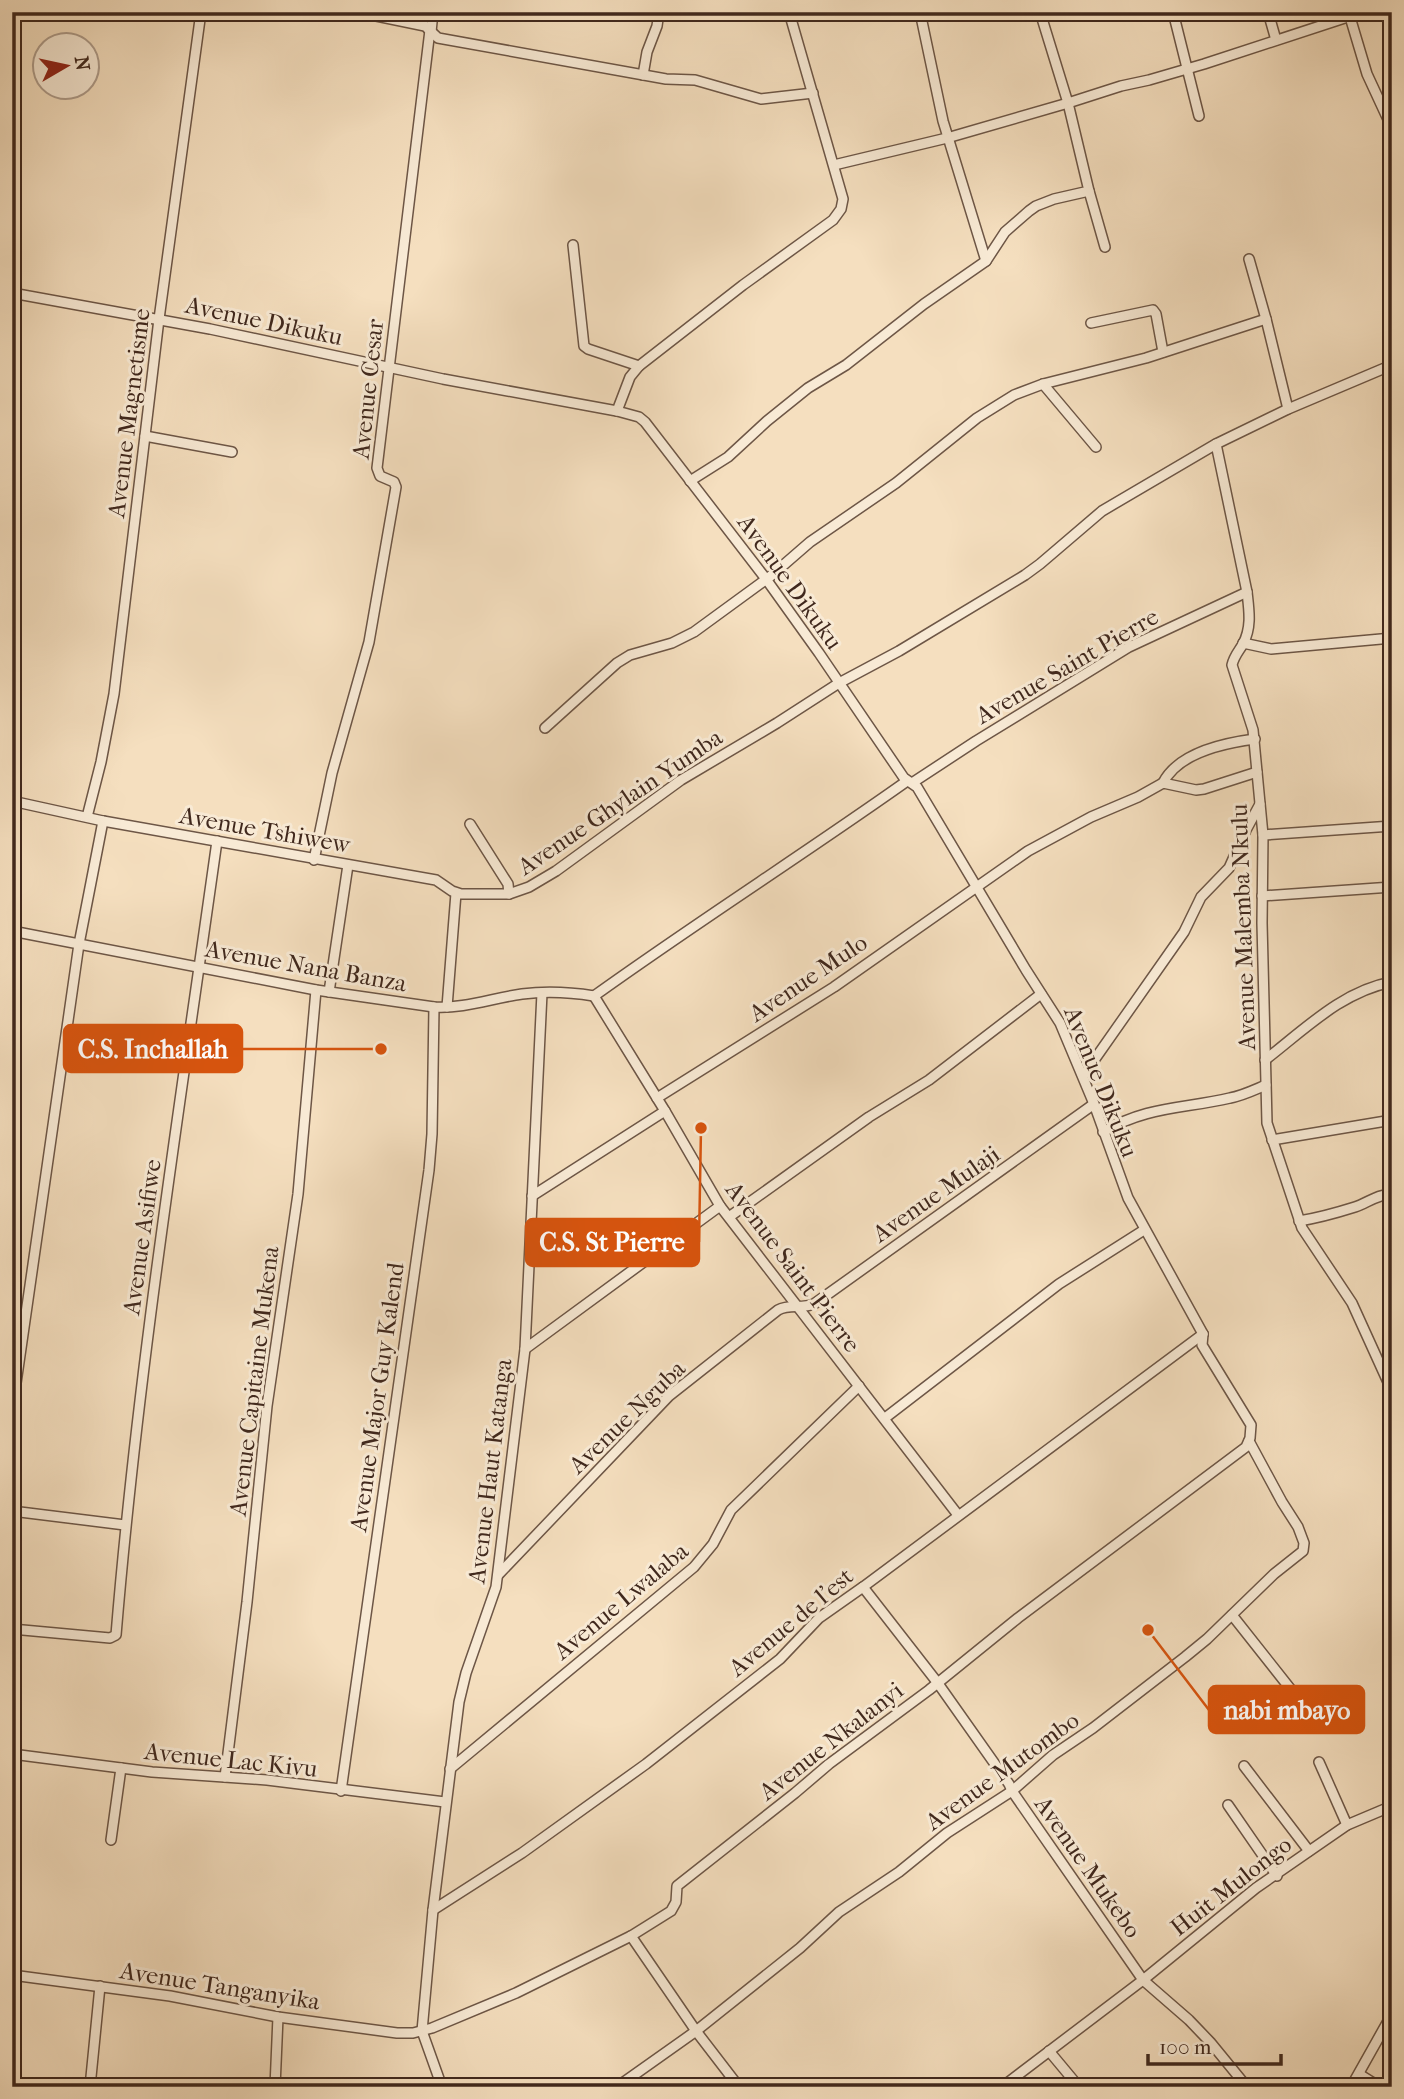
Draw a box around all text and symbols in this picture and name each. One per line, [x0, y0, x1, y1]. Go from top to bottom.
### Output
north arrow [32, 32, 102, 102]
text: N [70, 55, 94, 73]
street label: Avenue Dikuku [182, 290, 346, 351]
street label: Avenue Magnetisme [102, 307, 156, 520]
street label: Avenue Cesar [347, 317, 389, 461]
street label: Avenue Dikuku [731, 508, 849, 655]
street label: Avenue Saint Pierre [970, 602, 1163, 730]
street label: Avenue Ghylain Yumba [512, 723, 728, 881]
street label: Avenue Tshiwew [176, 801, 354, 859]
street label: Avenue Malemba Nkulu [1225, 803, 1261, 1052]
street label: Avenue Mulo [743, 928, 872, 1028]
street label: Avenue Nana Banza [202, 934, 410, 998]
street label: Avenue Dikuku [1058, 1002, 1144, 1162]
callout: C.S. Inchallah [64, 1025, 242, 1072]
text: C.S. Inchallah [78, 1034, 229, 1065]
street label: Avenue Mulaji [866, 1140, 1005, 1249]
street label: Avenue Asifiwe [117, 1157, 167, 1318]
street label: Avenue Saint Pierre [719, 1175, 866, 1358]
callout: C.S. St Pierre [526, 1219, 699, 1266]
text: C.S. St Pierre [539, 1227, 685, 1258]
street label: Avenue Capitaine Mukena [223, 1244, 285, 1518]
street label: Avenue Major Guy Kalend [344, 1260, 410, 1534]
street label: Avenue Nguba [562, 1354, 692, 1480]
street label: Avenue Haut Katanga [462, 1356, 518, 1586]
street label: Avenue Lwalaba [547, 1536, 694, 1666]
street label: Avenue de l'est [722, 1562, 859, 1683]
street label: Avenue Nkalanyi [753, 1676, 909, 1806]
callout: nabi mbayo [1209, 1686, 1364, 1733]
text: nabi mbayo [1222, 1695, 1351, 1726]
street label: Avenue Mutombo [919, 1706, 1084, 1837]
street label: Avenue Lac Kivu [142, 1737, 319, 1783]
street label: Avenue Mukebo [1028, 1790, 1147, 1943]
street label: Huit Mulongo [1165, 1830, 1297, 1942]
street label: Avenue Tanganyika [117, 1956, 323, 2016]
scale bar [1148, 2022, 1282, 2066]
text: 100 m [1159, 2035, 1212, 2059]

